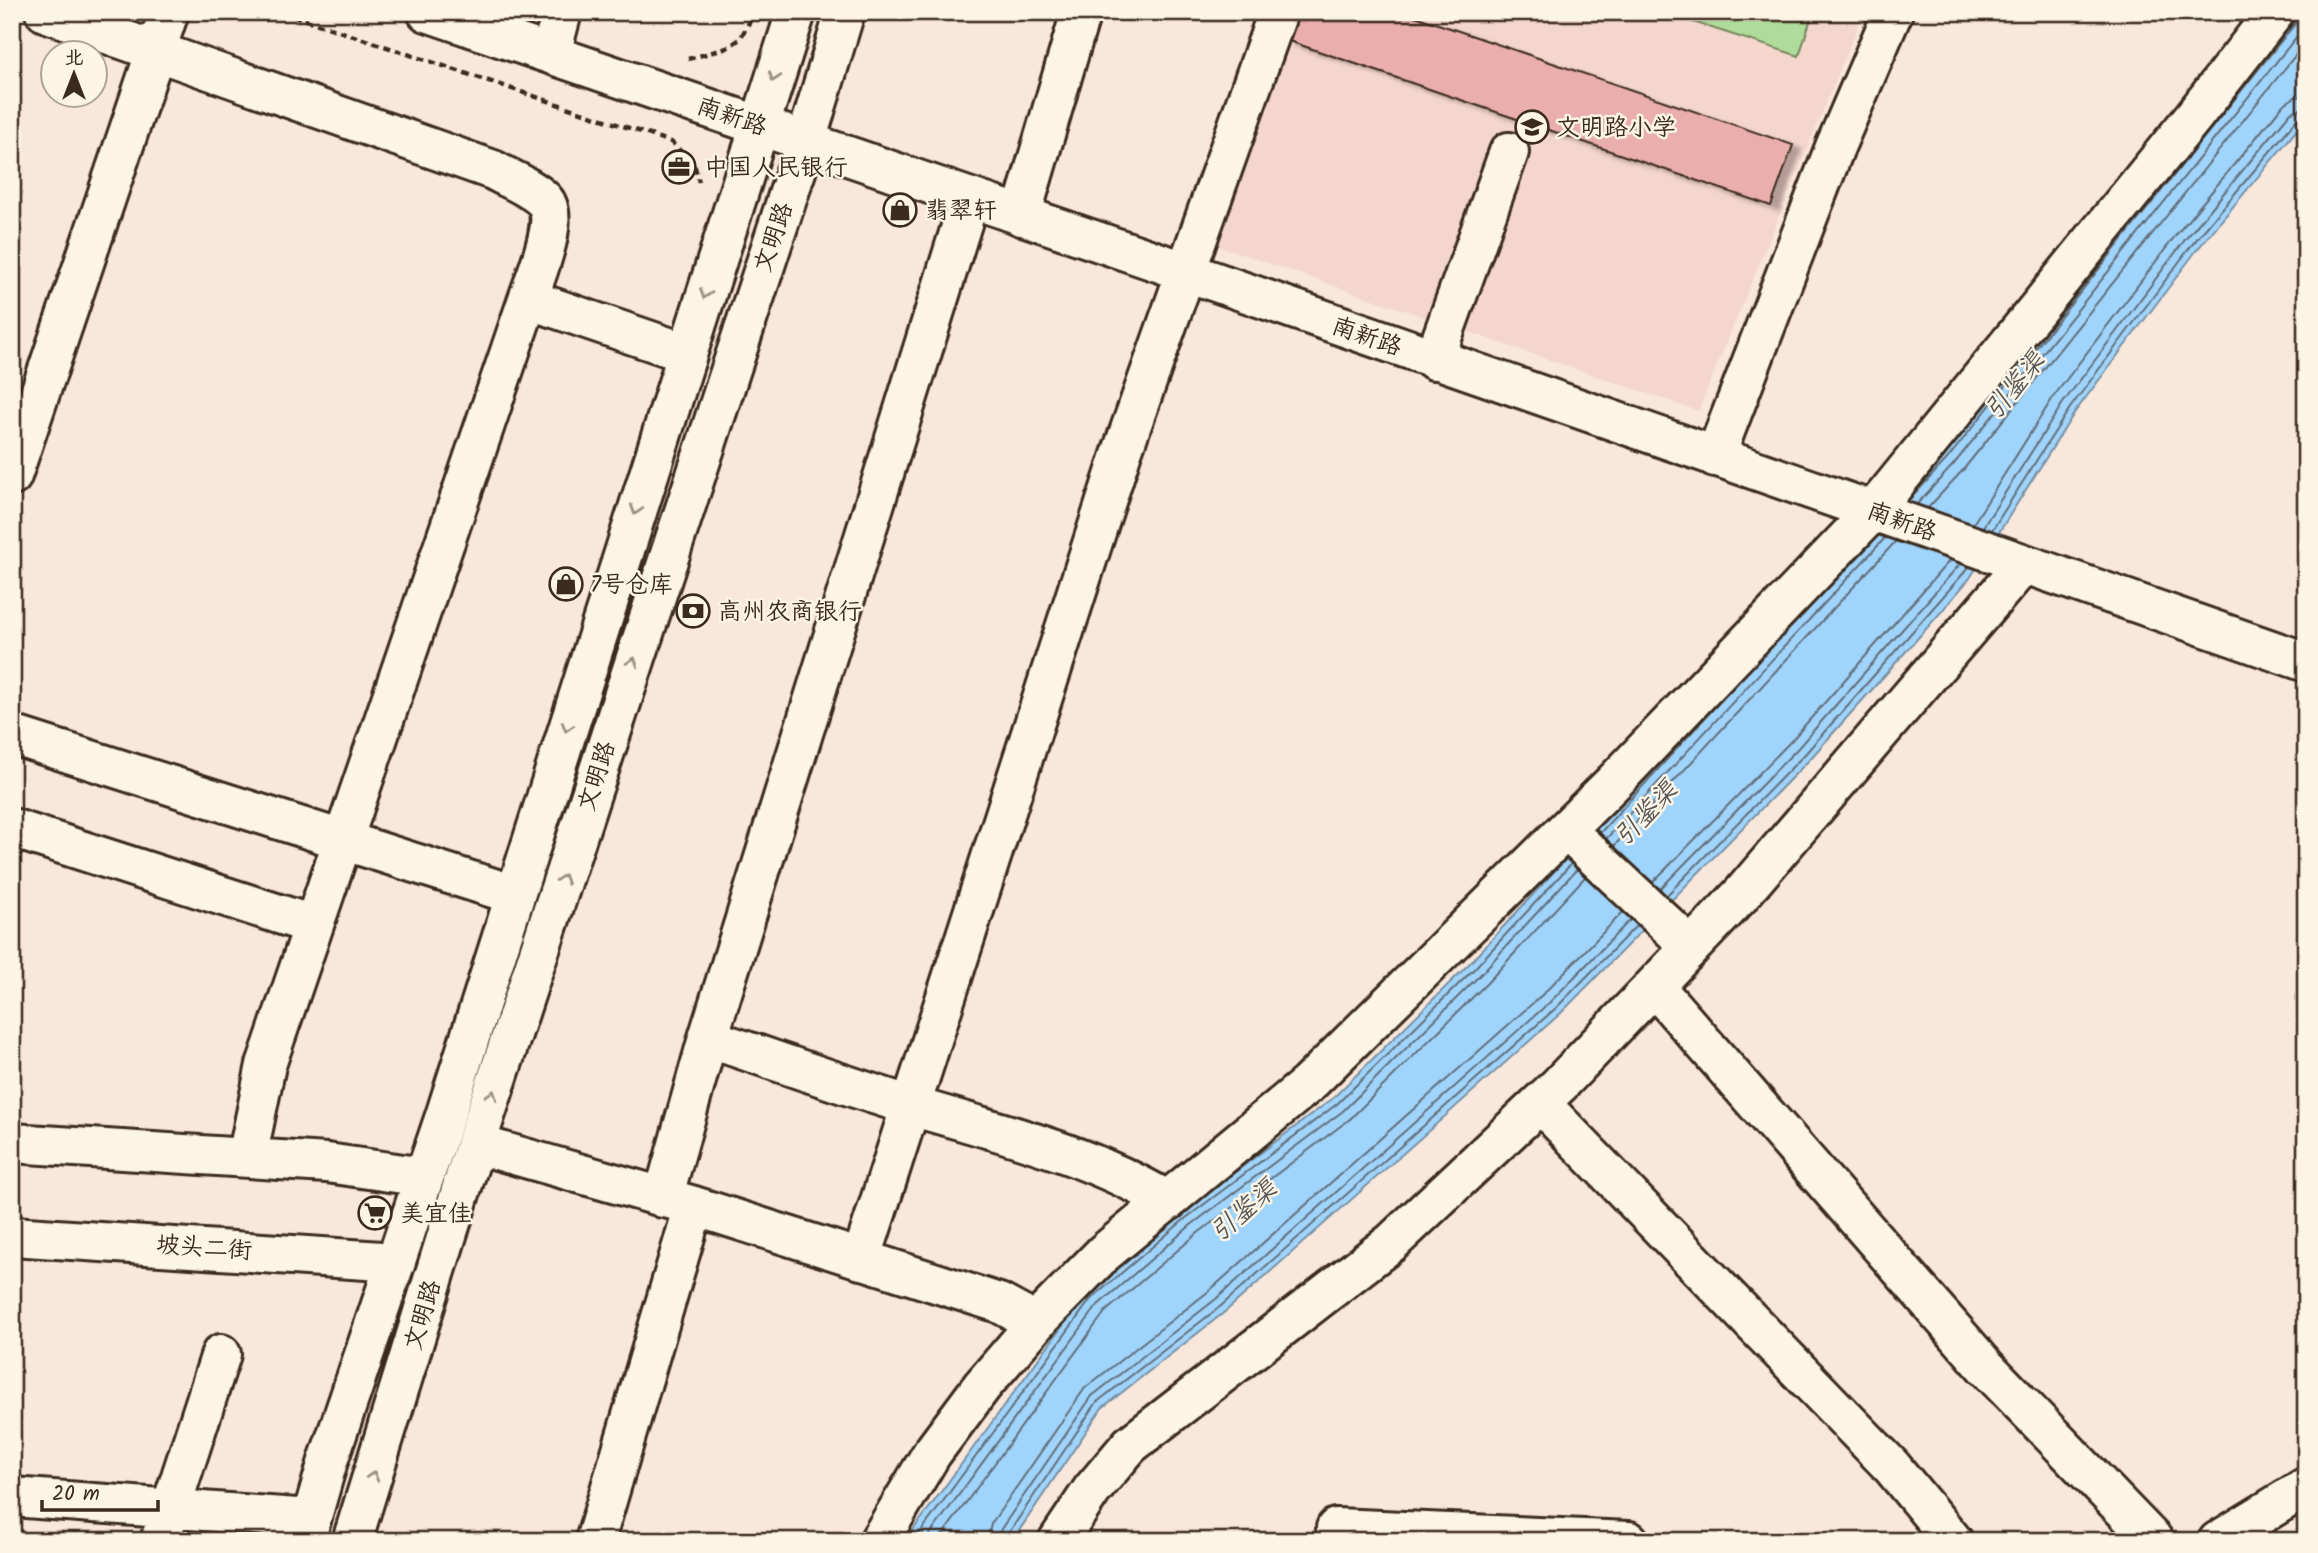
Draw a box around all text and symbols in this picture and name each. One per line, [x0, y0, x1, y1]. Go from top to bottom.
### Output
north arrow [38, 38, 108, 108]
text: 北 [64, 44, 84, 74]
one-way arrow [768, 70, 782, 83]
street label: 南新路 [691, 87, 772, 148]
school or university icon: 文明路小学 [1513, 108, 1551, 146]
place label: 文明路小学 [1556, 109, 1676, 148]
office icon: 中国人民银行 [660, 148, 698, 186]
place label: 中国人民银行 [704, 149, 848, 188]
shop icon: 翡翠轩 [881, 191, 919, 229]
place label: 翡翠轩 [925, 192, 997, 231]
street label: 文明路 [744, 197, 805, 278]
one-way arrow [698, 287, 713, 299]
street label: 南新路 [1326, 307, 1407, 368]
water label: 引鉴渠 [1975, 341, 2058, 430]
street label: 南新路 [1861, 492, 1942, 553]
one-way arrow [630, 504, 644, 516]
shop icon: 7号仓库 [547, 565, 585, 603]
place label: 7号仓库 [590, 566, 673, 605]
bank icon: 高州农商银行 [674, 592, 712, 630]
place label: 高州农商银行 [718, 593, 862, 632]
one-way arrow [625, 657, 640, 669]
one-way arrow [561, 721, 576, 733]
street label: 文明路 [568, 736, 627, 817]
water label: 引鉴渠 [1604, 770, 1690, 857]
one-way arrow [555, 873, 569, 885]
one-way arrow [484, 1089, 498, 1102]
water label: 引鉴渠 [1201, 1169, 1289, 1253]
supermarket icon: 美宜佳 [356, 1194, 394, 1232]
place label: 美宜佳 [400, 1195, 472, 1234]
street label: 坡头二街 [155, 1226, 253, 1271]
street label: 文明路 [394, 1275, 453, 1356]
scale bar [42, 1469, 158, 1513]
one-way arrow [364, 1470, 379, 1482]
text: 20 m [52, 1478, 100, 1511]

